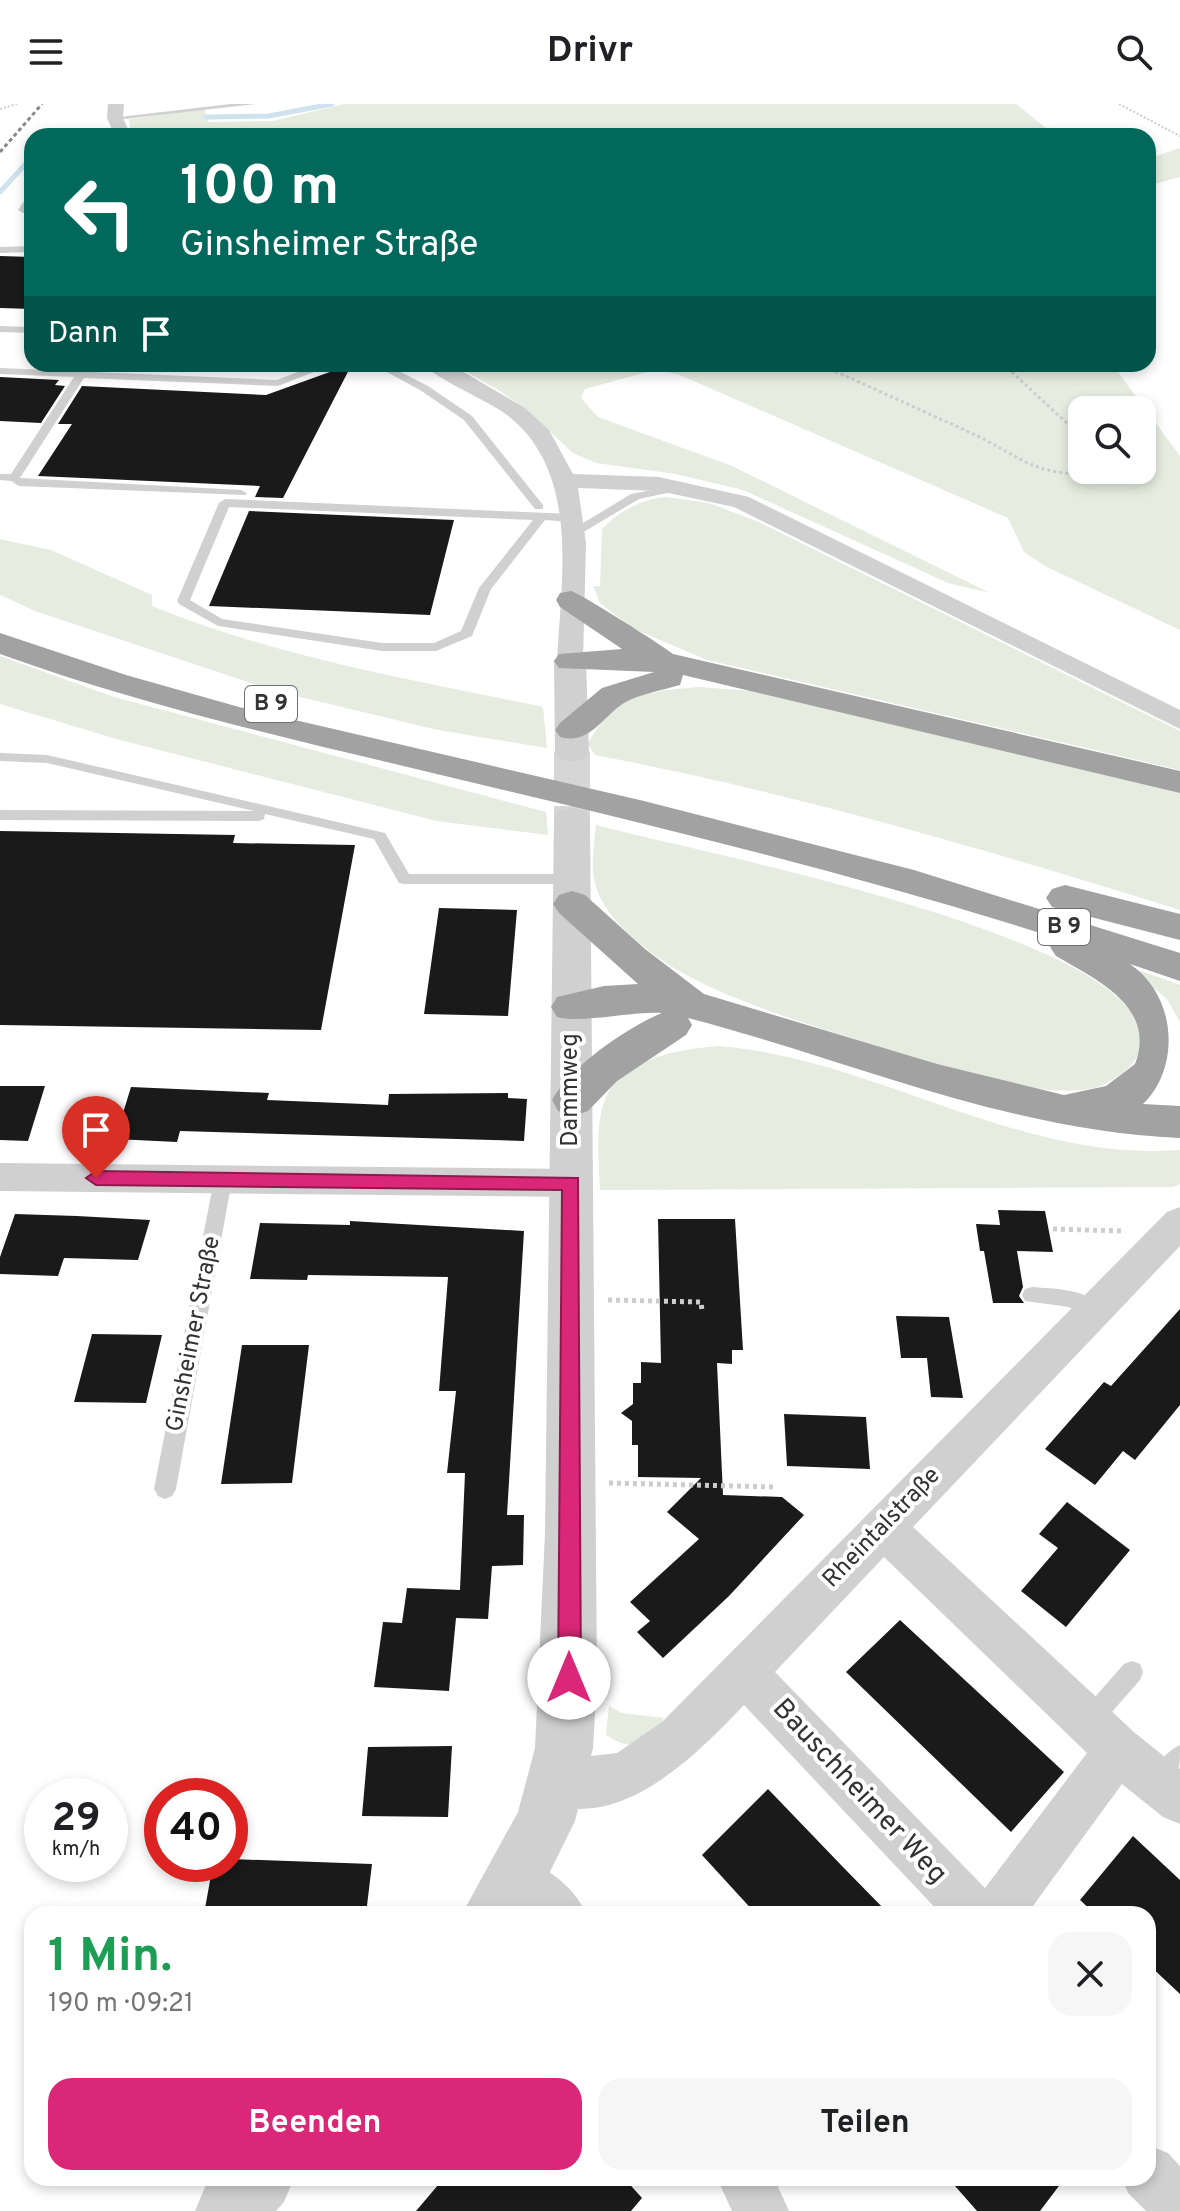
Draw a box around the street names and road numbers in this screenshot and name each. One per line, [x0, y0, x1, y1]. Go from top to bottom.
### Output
road number: B 9 [245, 686, 297, 722]
road number: B 9 [1038, 909, 1090, 945]
street label: Dammweg [556, 1033, 586, 1147]
street label: Ginsheimer Straße [160, 1233, 228, 1435]
street label: Rheintalstraße [817, 1461, 947, 1595]
street label: Bauschheimer Weg [764, 1692, 954, 1892]

